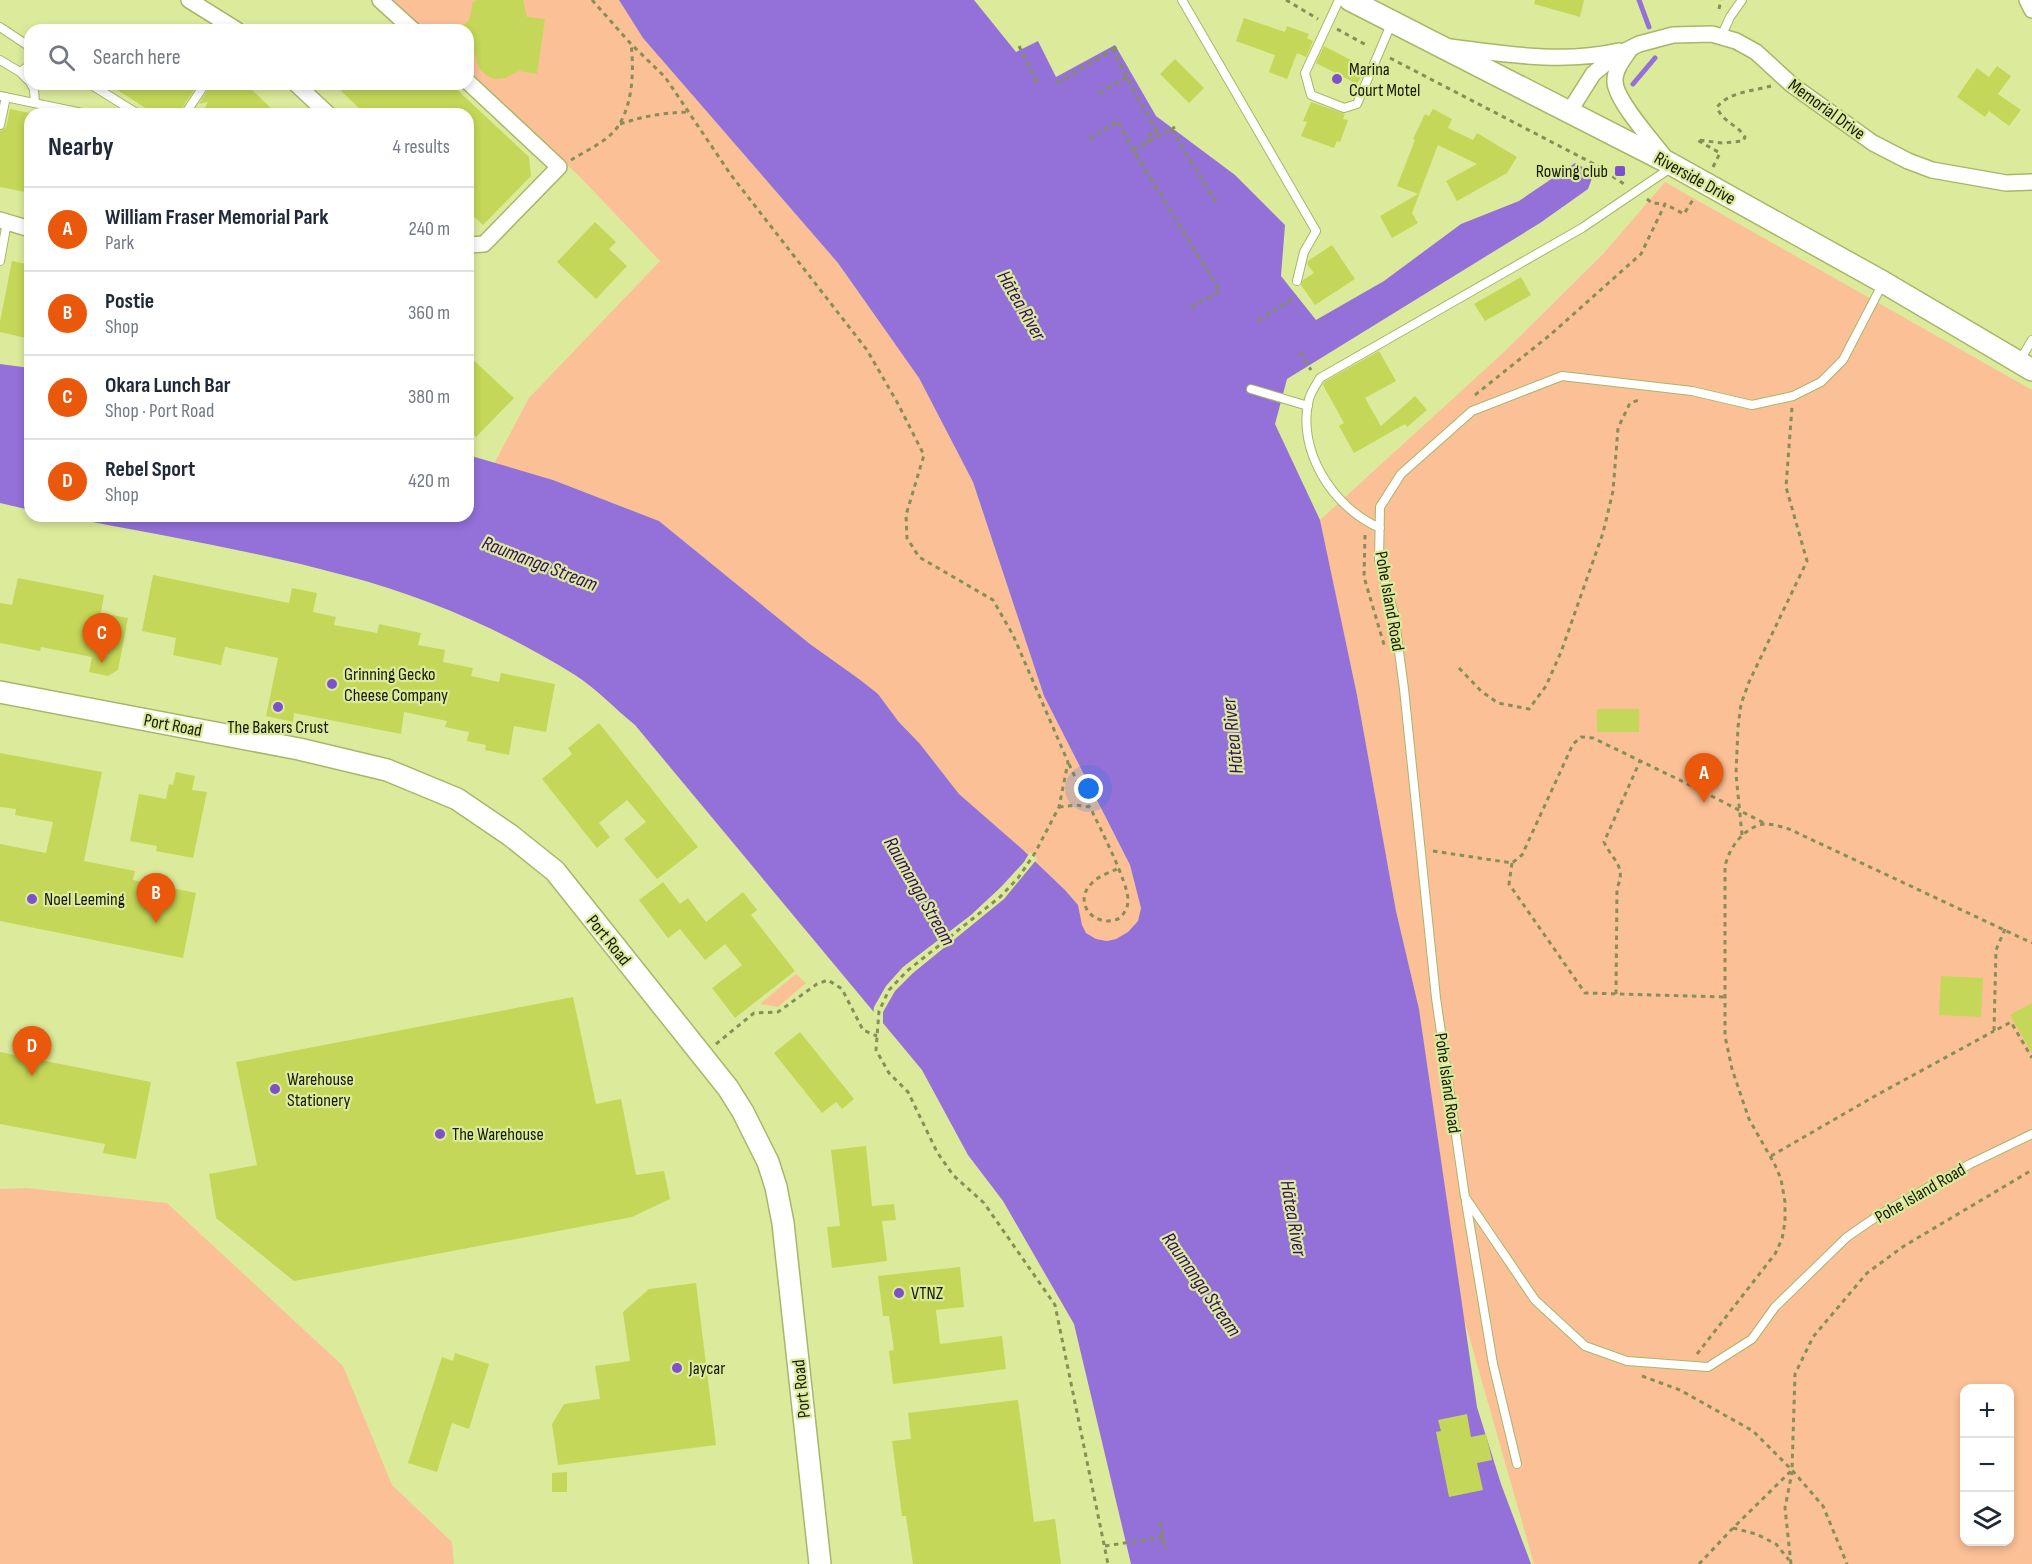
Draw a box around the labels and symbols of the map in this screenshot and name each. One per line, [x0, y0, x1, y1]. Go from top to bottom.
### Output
place label: Marina Court Motel [1349, 59, 1420, 101]
marker: Marina Court Motel [1330, 72, 1344, 86]
street label: Memorial Drive [1784, 74, 1869, 144]
street label: Riverside Drive [1651, 148, 1739, 209]
place label: Rowing club [1536, 161, 1608, 182]
marker: Rowing club [1613, 164, 1627, 178]
water label: Hātea River [992, 266, 1051, 346]
water label: Raumanga Stream [479, 531, 601, 597]
street label: Pohe Island Road [1370, 549, 1409, 653]
pin: C [82, 614, 122, 663]
place label: Grinning Gecko Cheese Company [344, 664, 448, 706]
marker: Grinning Gecko Cheese Company [325, 677, 339, 691]
water label: Hātea River [1217, 695, 1249, 775]
marker: The Bakers Crust [271, 700, 285, 714]
street label: Port Road [142, 710, 204, 741]
place label: The Bakers Crust [227, 717, 329, 738]
pin: A [1684, 754, 1724, 803]
your location [1074, 774, 1103, 803]
water label: Raumanga Stream [878, 833, 960, 951]
pin: B [136, 874, 176, 923]
place label: Noel Leeming [44, 889, 125, 910]
marker: Noel Leeming [25, 892, 39, 906]
street label: Port Road [582, 911, 635, 970]
pin: D [12, 1026, 51, 1076]
street label: Pohe Island Road [1430, 1031, 1465, 1135]
place label: Warehouse Stationery [287, 1069, 354, 1111]
marker: Warehouse Stationery [268, 1082, 282, 1096]
place label: The Warehouse [452, 1124, 544, 1145]
marker: The Warehouse [433, 1127, 447, 1141]
street label: Pohe Island Road [1871, 1159, 1969, 1228]
water label: Hātea River [1275, 1178, 1312, 1259]
water label: Raumanga Stream [1156, 1228, 1246, 1342]
place label: VTNZ [911, 1283, 944, 1304]
marker: VTNZ [892, 1286, 906, 1300]
place label: Jaycar [688, 1358, 725, 1379]
street label: Port Road [788, 1359, 815, 1419]
marker: Jaycar [670, 1361, 684, 1375]

